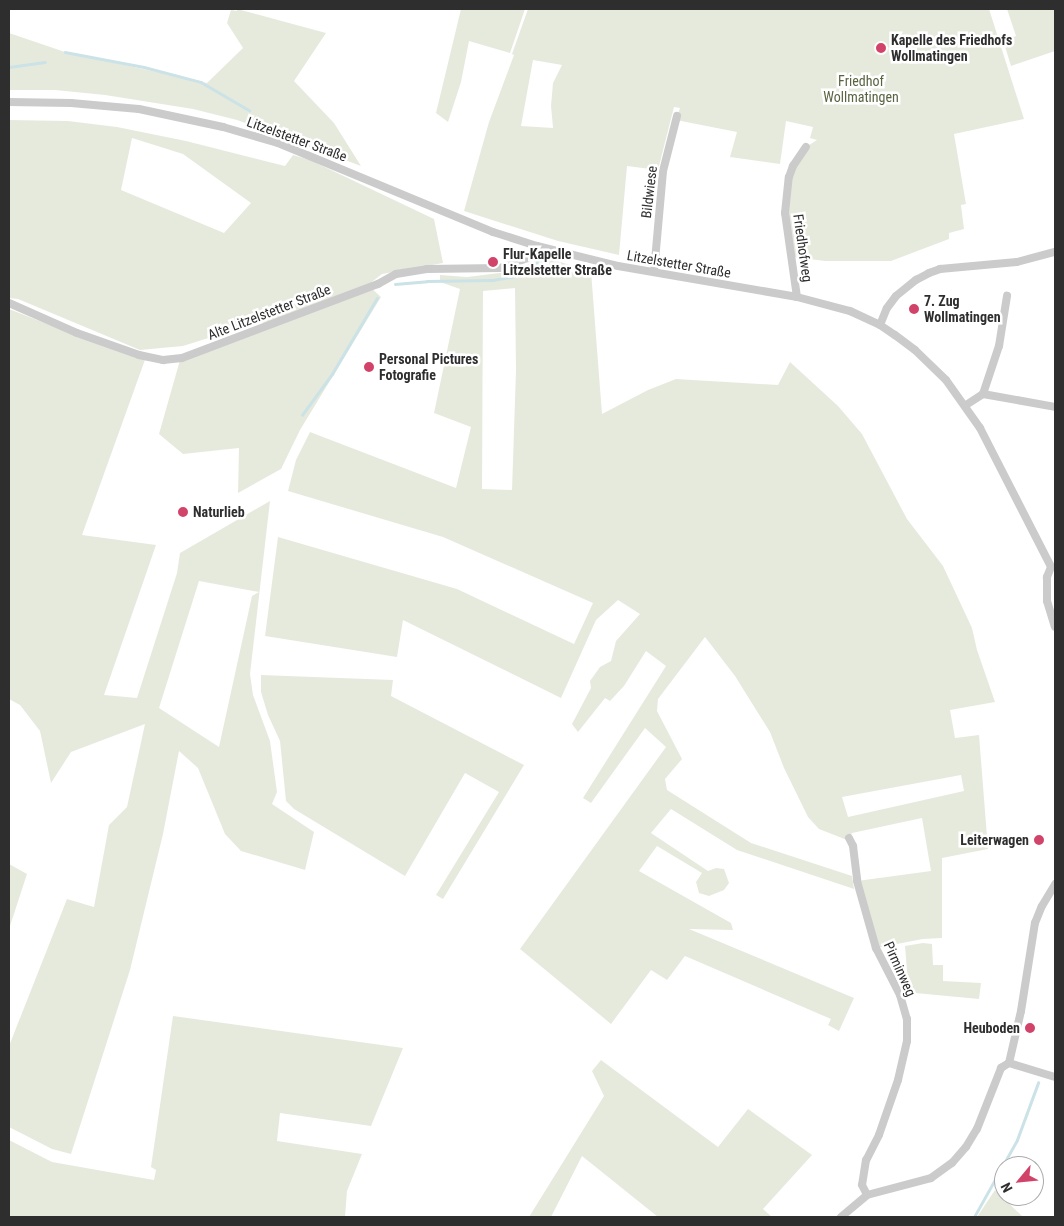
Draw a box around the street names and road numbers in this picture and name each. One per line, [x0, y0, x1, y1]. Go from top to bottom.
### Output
street label: Litzelstetter Straße [245, 113, 349, 165]
street label: Bildwiese [637, 165, 661, 219]
street label: Friedhofweg [790, 213, 816, 283]
street label: Litzelstetter Straße [626, 247, 732, 281]
street label: Alte Litzelstetter Straße [205, 281, 333, 343]
street label: Pirminweg [880, 939, 920, 999]

